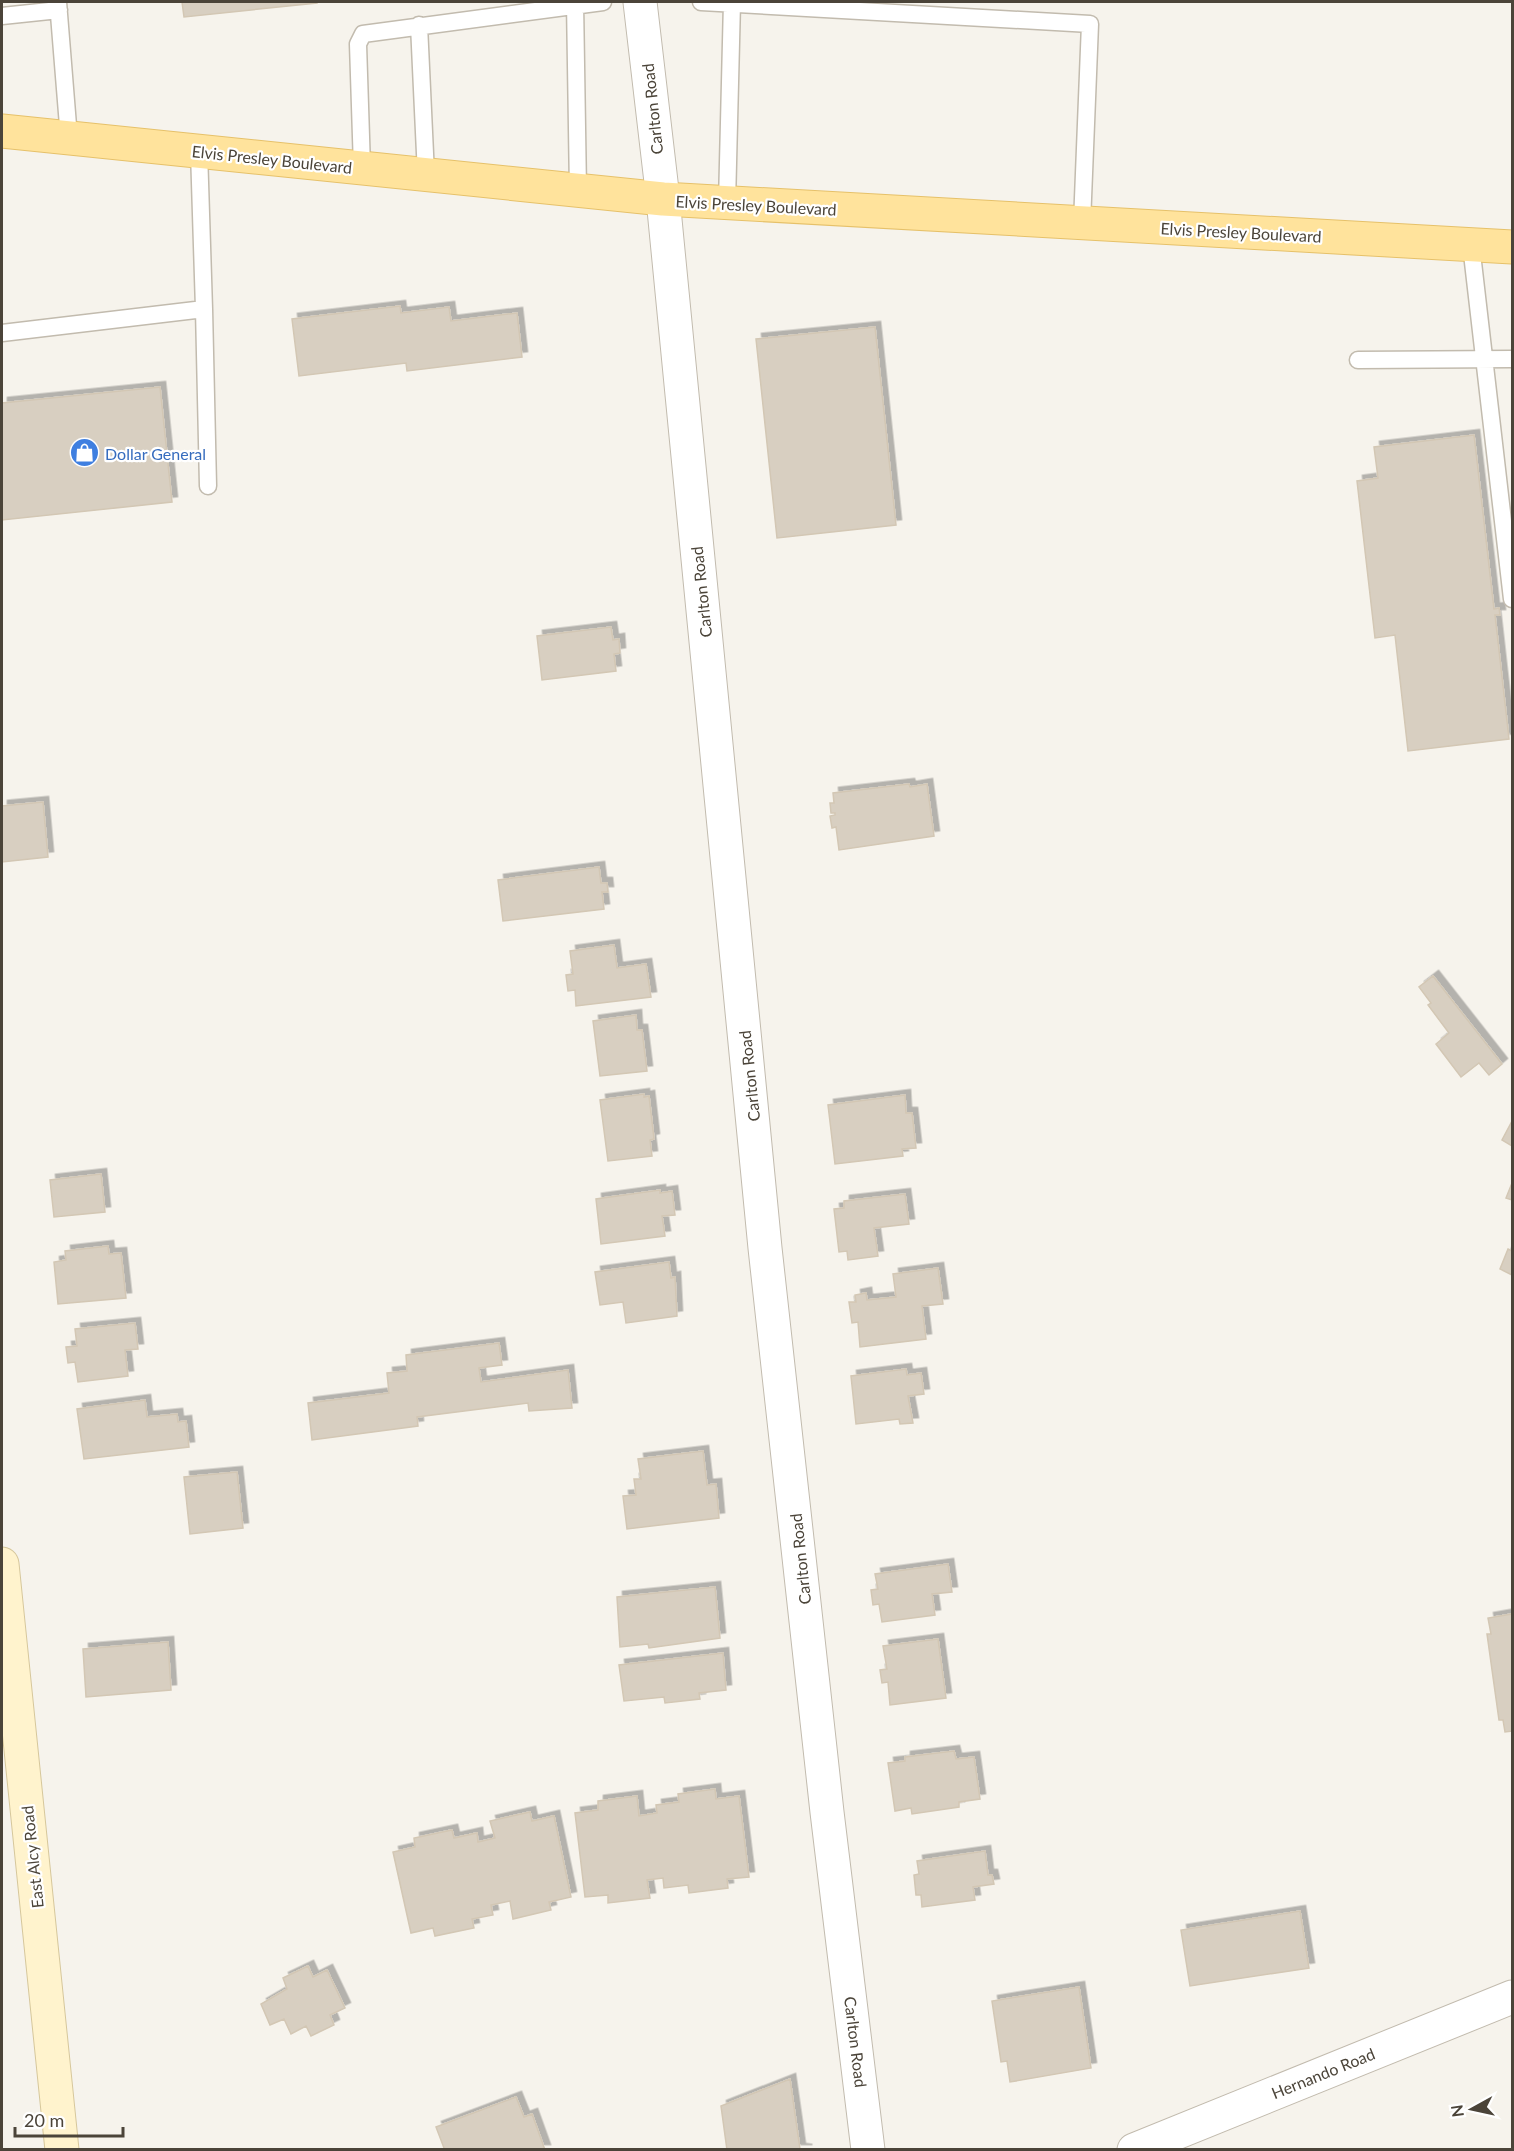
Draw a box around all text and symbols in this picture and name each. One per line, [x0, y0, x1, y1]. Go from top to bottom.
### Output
street label: Carlton Road [638, 62, 666, 156]
street label: Elvis Presley Boulevard [191, 141, 353, 177]
street label: Elvis Presley Boulevard [675, 191, 837, 219]
street label: Elvis Presley Boulevard [1160, 218, 1322, 246]
shop icon: Dollar General [68, 437, 100, 469]
place label: Dollar General [105, 444, 206, 463]
street label: Carlton Road [687, 545, 715, 639]
street label: Carlton Road [735, 1029, 763, 1123]
street label: Carlton Road [786, 1512, 814, 1606]
street label: East Alcy Road [17, 1805, 47, 1909]
street label: Carlton Road [841, 1995, 871, 2089]
street label: Hernando Road [1269, 2044, 1377, 2102]
north arrow [1442, 2079, 1502, 2139]
scale bar [15, 2100, 123, 2138]
text: N [1446, 2104, 1467, 2119]
text: 20 m [24, 2109, 64, 2131]

